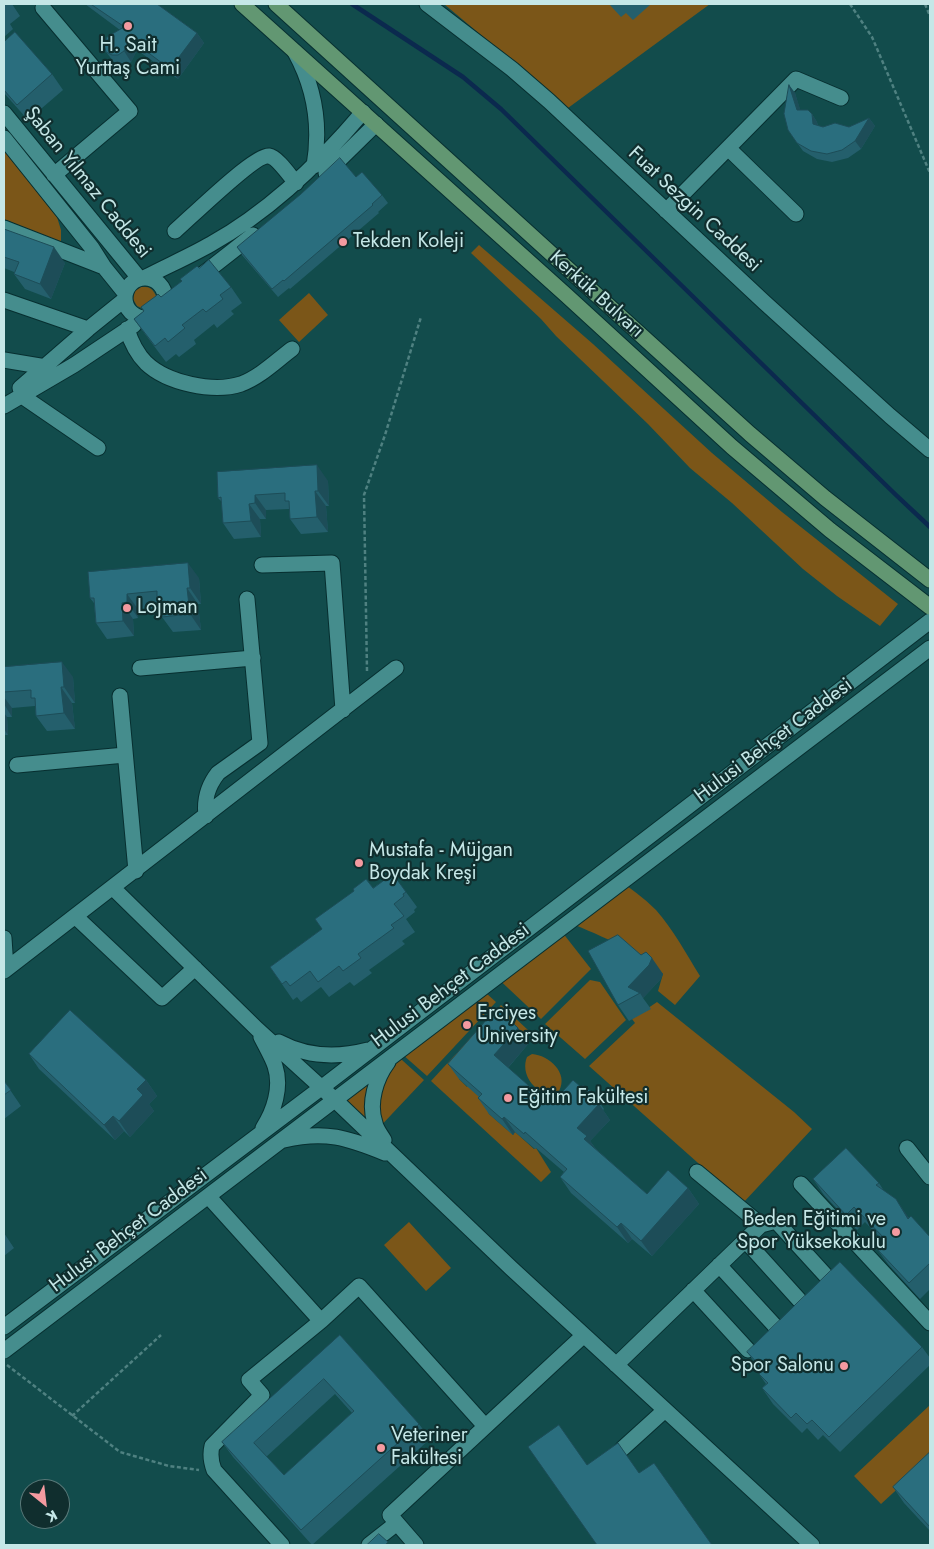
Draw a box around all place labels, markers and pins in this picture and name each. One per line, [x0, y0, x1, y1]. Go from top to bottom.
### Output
marker: H. Sait Yurttaş Cami [122, 20, 134, 32]
place label: H. Sait Yurttaş Cami [76, 34, 180, 81]
place label: Tekden Koleji [353, 230, 464, 254]
marker: Tekden Koleji [337, 236, 349, 248]
place label: Lojman [137, 596, 198, 620]
marker: Lojman [121, 602, 133, 614]
place label: Mustafa - Müjgan Boydak Kreşi [369, 839, 513, 886]
marker: Mustafa - Müjgan Boydak Kreşi [353, 857, 365, 869]
place label: Erciyes University [477, 1002, 558, 1049]
marker: Erciyes University [461, 1019, 473, 1031]
place label: Eğitim Fakültesi [518, 1086, 648, 1110]
marker: Eğitim Fakültesi [502, 1092, 514, 1104]
place label: Beden Eğitimi ve Spor Yüksekokulu [737, 1208, 886, 1255]
marker: Beden Eğitimi ve Spor Yüksekokulu [890, 1226, 902, 1238]
place label: Spor Salonu [731, 1354, 834, 1378]
marker: Spor Salonu [838, 1360, 850, 1372]
place label: Veteriner Fakültesi [391, 1424, 468, 1471]
marker: Veteriner Fakültesi [375, 1442, 387, 1454]

